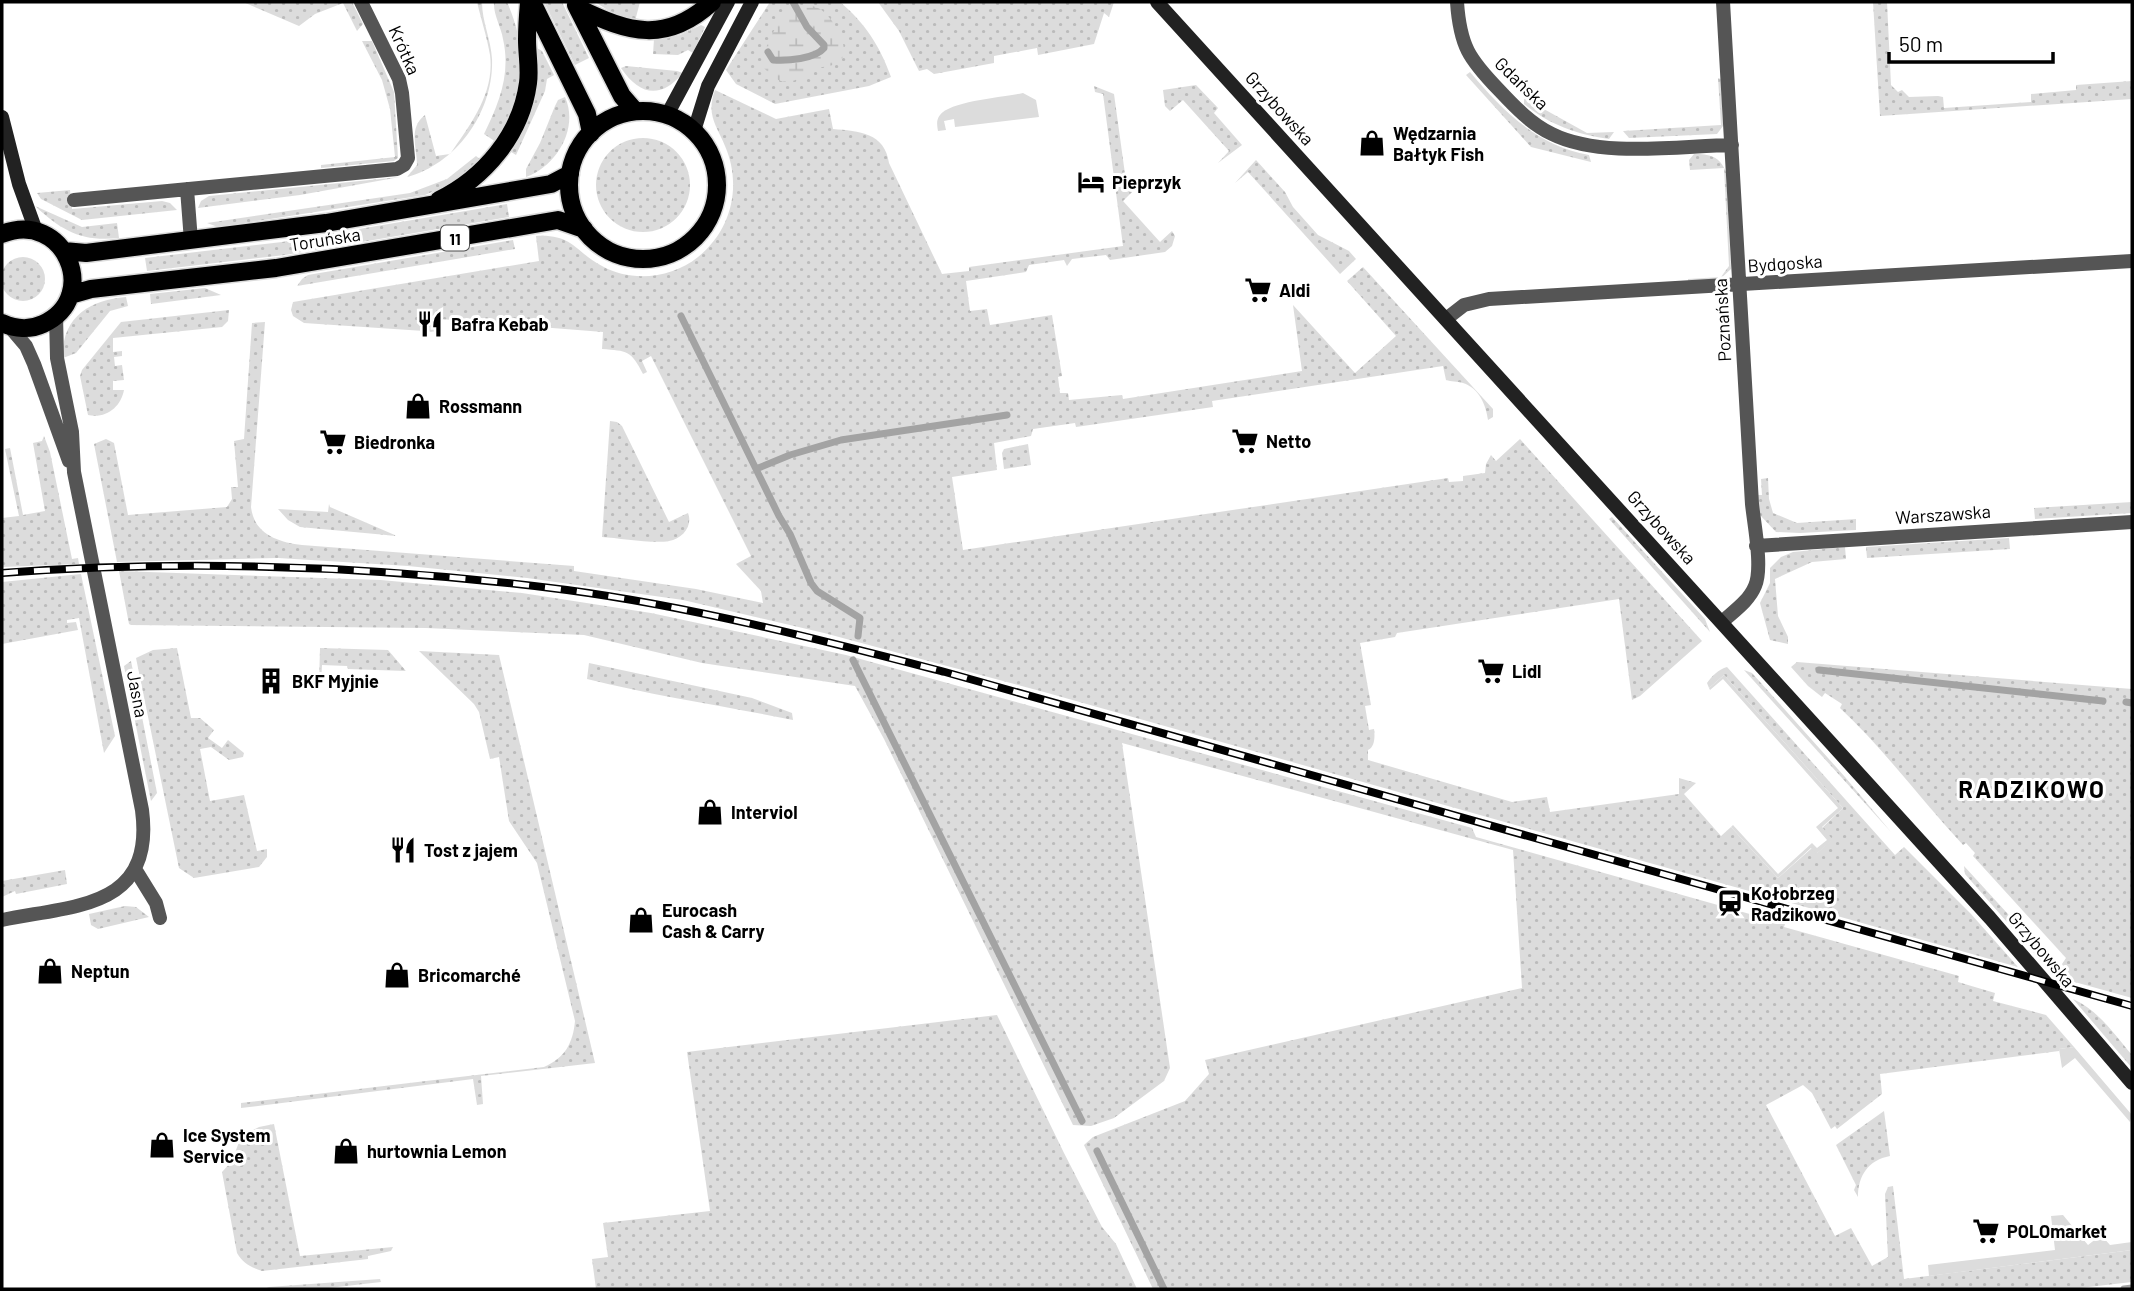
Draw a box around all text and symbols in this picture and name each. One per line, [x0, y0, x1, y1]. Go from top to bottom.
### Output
scale bar [1889, 21, 2054, 65]
street label: Krótka [384, 22, 426, 78]
text: 50 m [1899, 31, 1943, 56]
street label: Gdańska [1490, 52, 1554, 114]
street label: Grzybowska [1241, 66, 1319, 150]
place label: Wędzarnia Bałtyk Fish [1393, 122, 1484, 165]
shop icon: Wędzarnia Bałtyk Fish [1357, 128, 1387, 158]
hotel icon: Pieprzyk [1076, 167, 1106, 197]
place label: Pieprzyk [1112, 171, 1182, 193]
street label: Toruńska [288, 223, 362, 255]
road number: 11 [441, 226, 469, 250]
street label: Bydgoska [1747, 249, 1823, 277]
supermarket icon: Aldi [1243, 275, 1273, 305]
street label: Poznańska [1709, 278, 1735, 362]
place label: Aldi [1279, 279, 1310, 301]
restaurant icon: Bafra Kebab [415, 309, 445, 339]
place label: Bafra Kebab [451, 313, 549, 335]
shop icon: Rossmann [403, 391, 433, 421]
place label: Rossmann [439, 395, 522, 417]
supermarket icon: Netto [1230, 426, 1260, 456]
supermarket icon: Biedronka [318, 427, 348, 457]
place label: Netto [1266, 430, 1311, 452]
place label: Biedronka [354, 431, 435, 453]
street label: Grzybowska [1623, 485, 1701, 569]
street label: Warszawska [1895, 500, 1991, 528]
supermarket icon: Lidl [1476, 656, 1506, 686]
place label: Lidl [1512, 660, 1541, 682]
building icon: BKF Myjnie [256, 666, 286, 696]
street label: Jasna [123, 669, 153, 719]
place label: BKF Myjnie [292, 670, 379, 692]
district label: RADZIKOWO [1958, 774, 2106, 803]
shop icon: Interviol [695, 797, 725, 827]
place label: Interviol [731, 801, 798, 823]
restaurant icon: Tost z jajem [388, 835, 418, 865]
place label: Tost z jajem [424, 839, 518, 861]
place label: Kołobrzeg Radzikowo [1751, 882, 1836, 925]
station icon: Kołobrzeg Radzikowo [1715, 888, 1745, 918]
place label: Eurocash Cash & Carry [662, 899, 765, 942]
shop icon: Eurocash Cash & Carry [626, 905, 656, 935]
street label: Grzybowska [2004, 907, 2080, 991]
shop icon: Neptun [35, 956, 65, 986]
place label: Neptun [71, 960, 130, 982]
shop icon: Bricomarché [382, 960, 412, 990]
place label: Bricomarché [418, 964, 521, 986]
place label: Ice System Service [183, 1124, 270, 1167]
shop icon: Ice System Service [147, 1130, 177, 1160]
shop icon: hurtownia Lemon [331, 1136, 361, 1166]
place label: hurtownia Lemon [367, 1140, 507, 1162]
supermarket icon: POLOmarket [1971, 1216, 2001, 1246]
place label: POLOmarket [2007, 1220, 2107, 1242]

